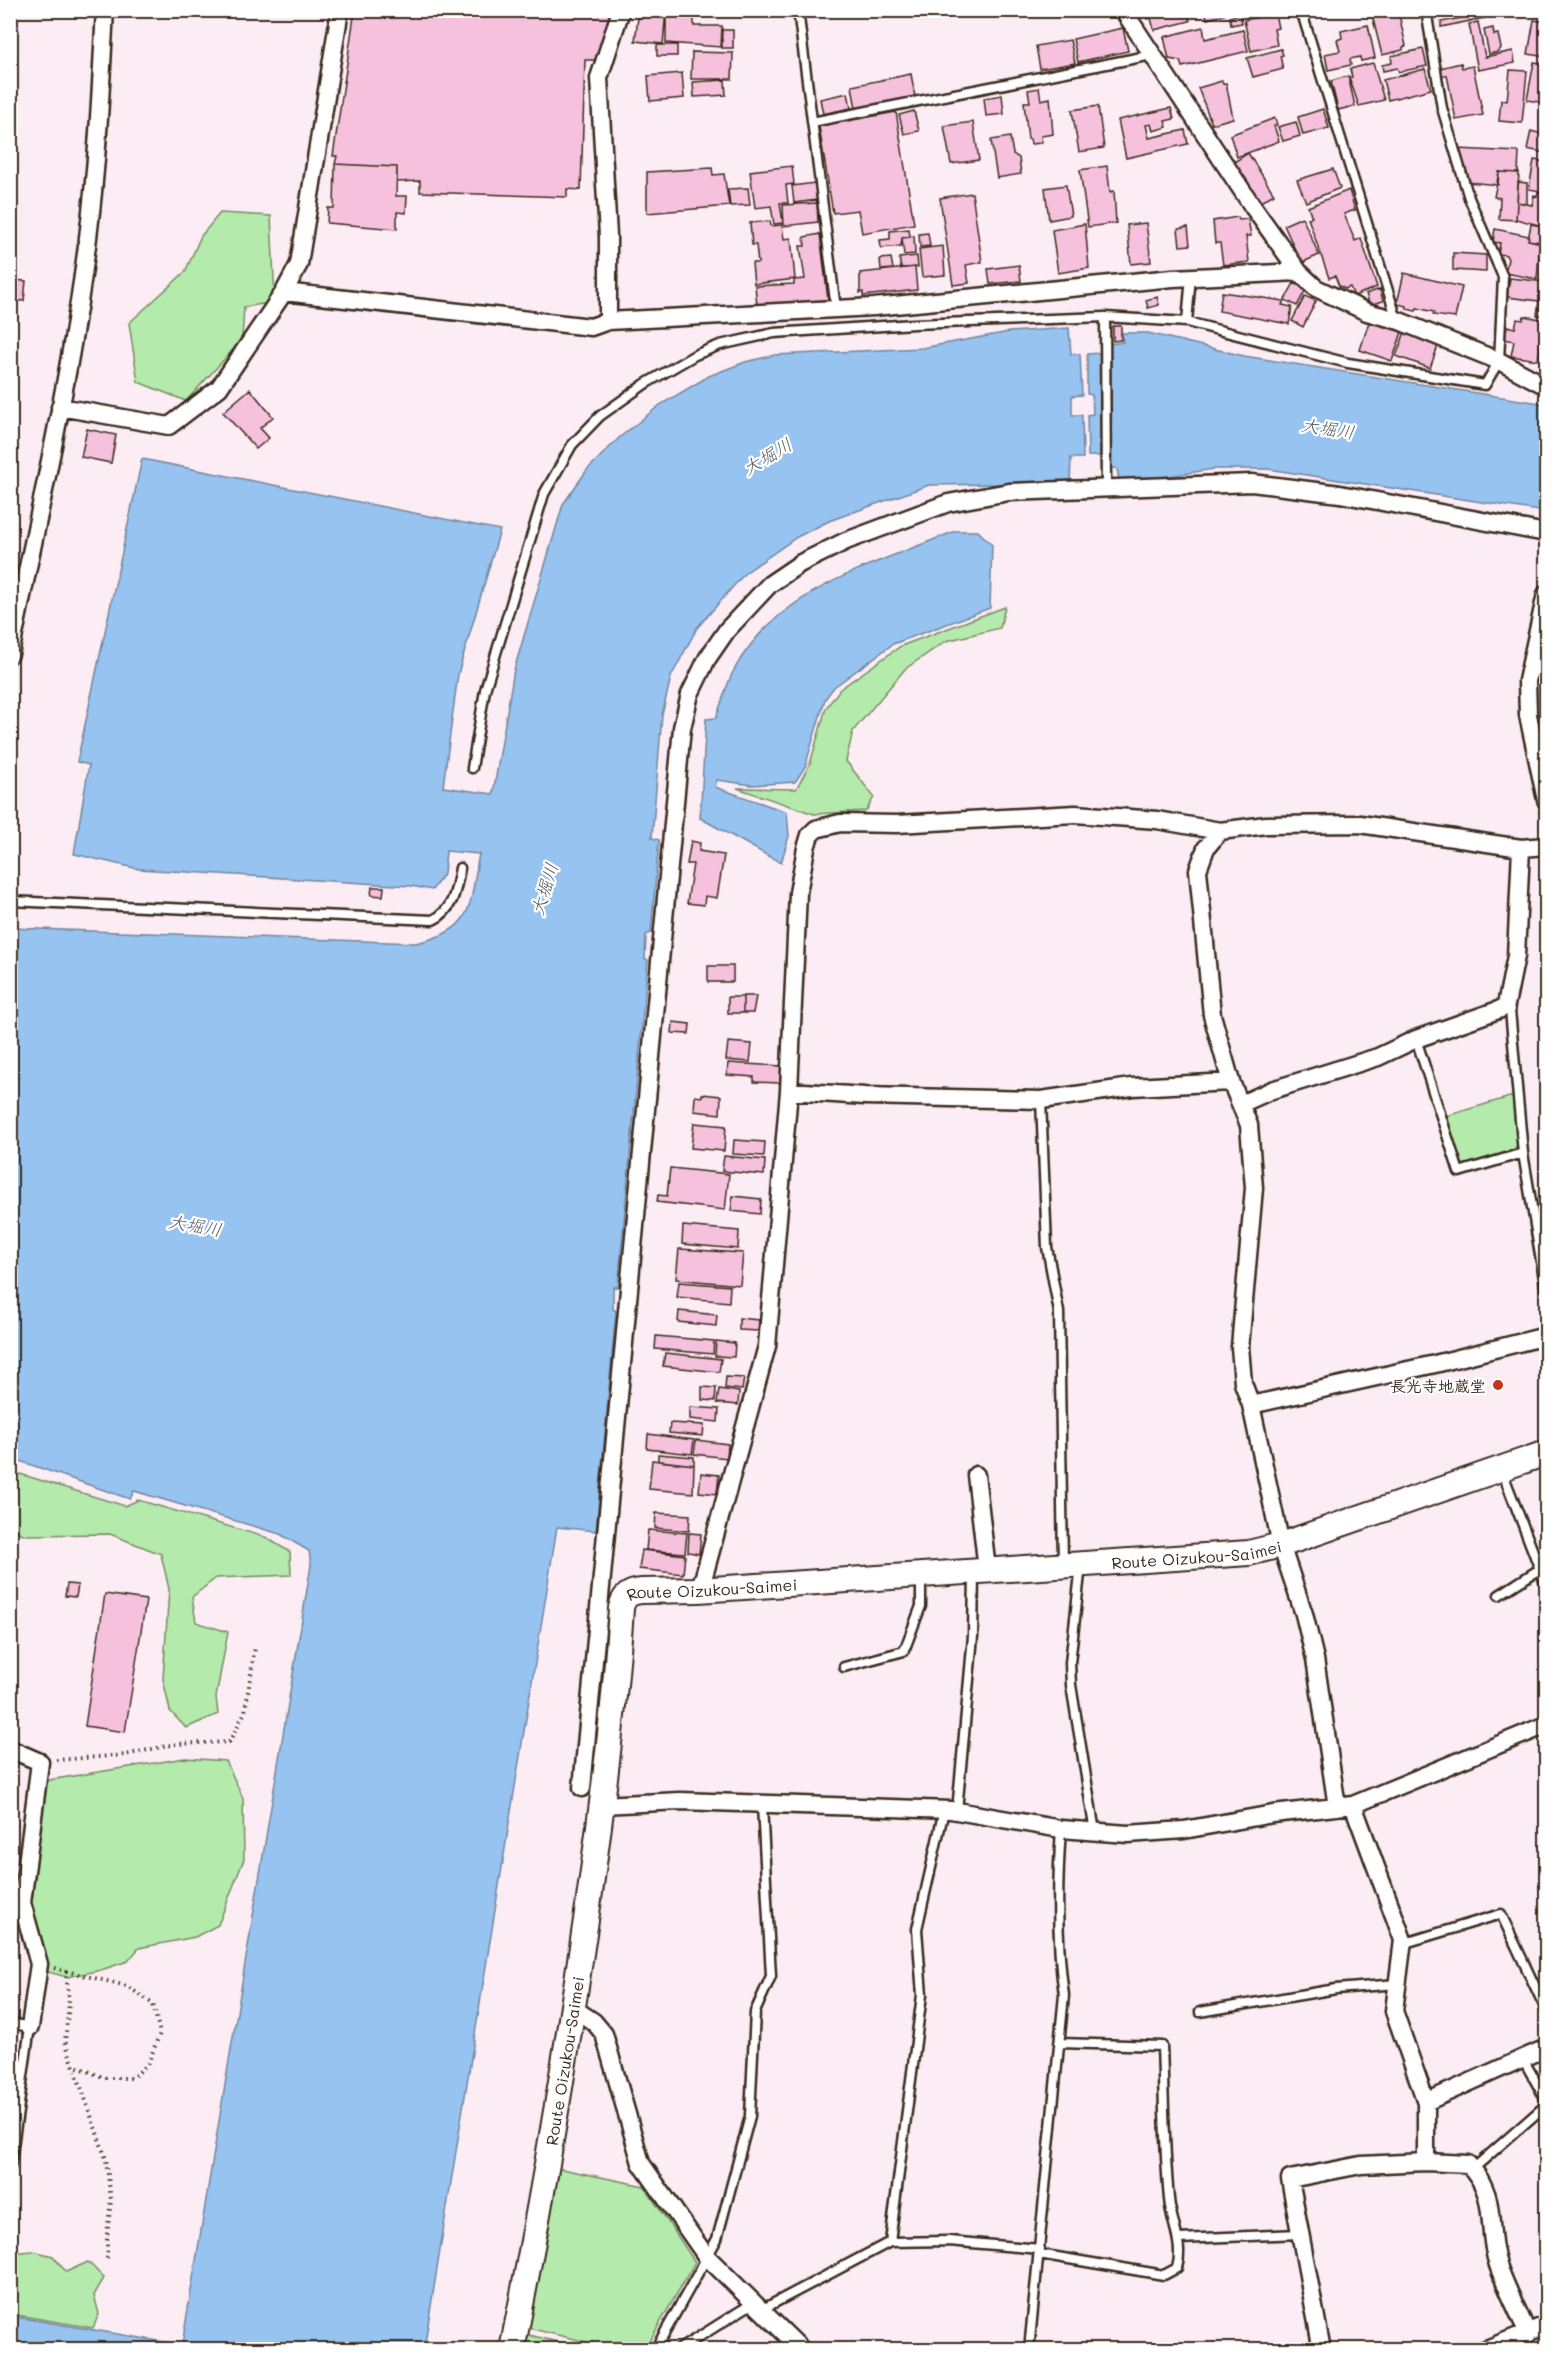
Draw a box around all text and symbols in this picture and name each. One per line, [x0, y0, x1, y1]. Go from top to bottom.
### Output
water label: 大堀川 [1299, 412, 1357, 444]
water label: 大堀川 [738, 432, 796, 480]
water label: 大堀川 [525, 860, 563, 918]
water label: 大堀川 [166, 1208, 224, 1242]
place label: 長光寺地蔵堂 [1390, 1375, 1486, 1396]
marker: 長光寺地蔵堂 [1491, 1378, 1505, 1392]
street label: Route Oizukou-Saimei [1111, 1535, 1284, 1573]
street label: Route Oizukou-Saimei [623, 1573, 798, 1605]
street label: Route Oizukou-Saimei [540, 1975, 588, 2147]

